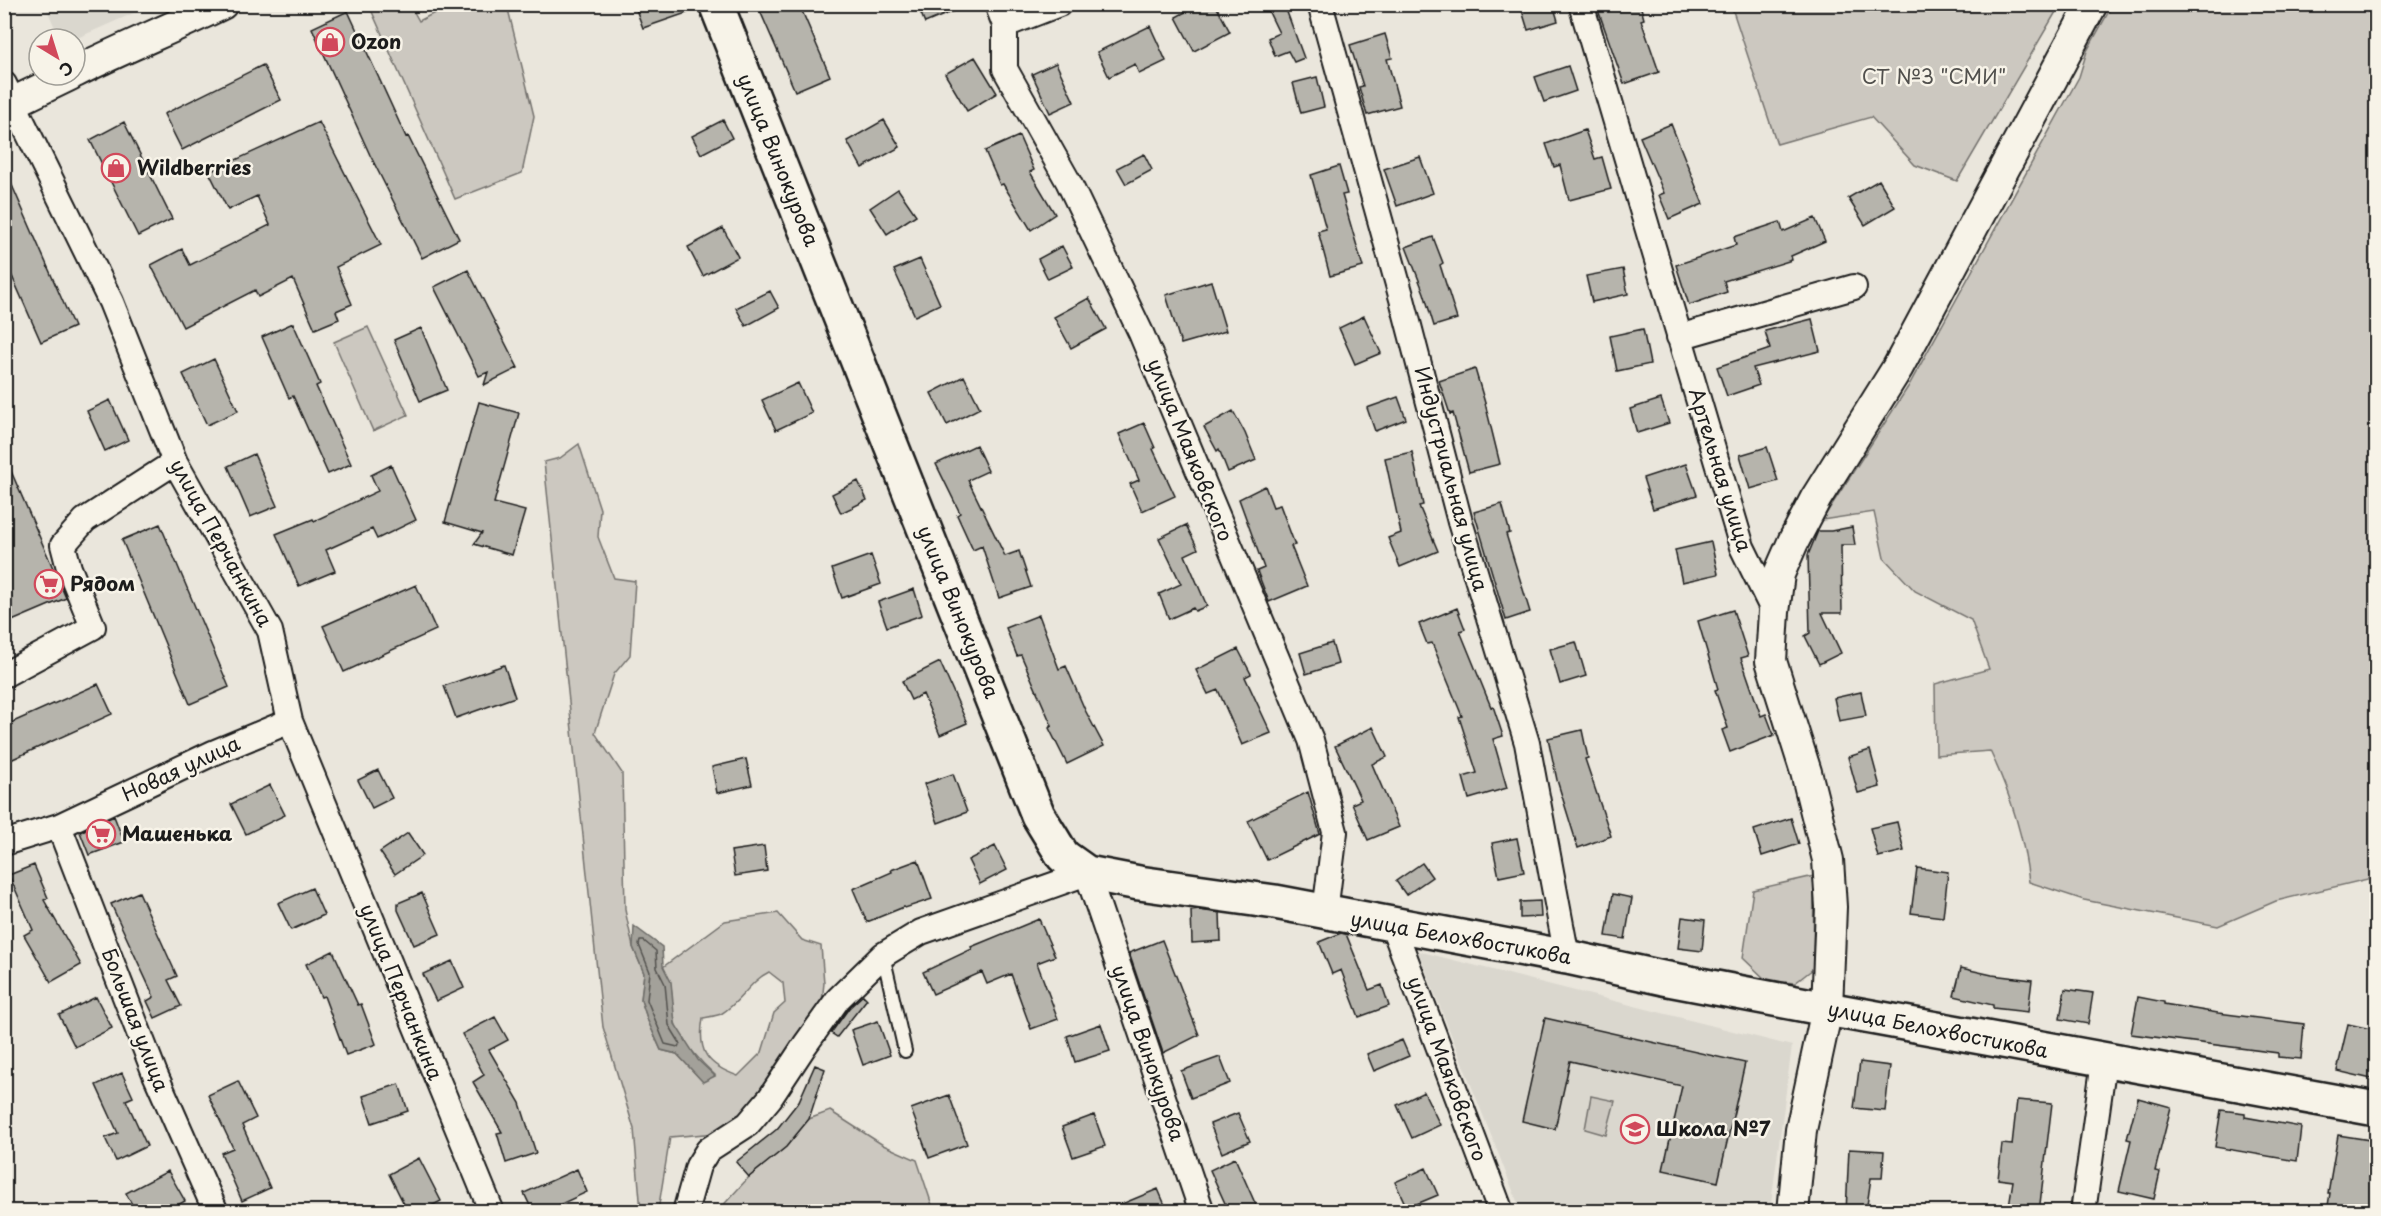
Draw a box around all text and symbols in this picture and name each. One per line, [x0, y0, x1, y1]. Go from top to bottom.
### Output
shop icon: Ozon [314, 26, 346, 58]
place label: Ozon [351, 26, 401, 56]
north arrow [27, 27, 87, 87]
text: С [55, 56, 79, 83]
park label: СТ №3 "СМИ" [1862, 61, 2006, 91]
street label: улица Винокурова [730, 69, 828, 251]
shop icon: Wildberries [100, 152, 132, 184]
place label: Wildberries [137, 152, 252, 182]
street label: улица Маяковского [1141, 354, 1241, 546]
street label: Индустриальная улица [1407, 363, 1497, 595]
street label: Артельная улица [1682, 384, 1760, 556]
street label: улица Перчанкина [163, 453, 281, 632]
street label: улица Винокурова [910, 521, 1008, 703]
supermarket icon: Рядом [33, 568, 65, 600]
place label: Рядом [70, 568, 135, 598]
street label: Новая улица [117, 727, 245, 809]
supermarket icon: Машенька [85, 818, 117, 850]
place label: Машенька [122, 818, 233, 848]
street label: улица Перчанкина [353, 899, 451, 1085]
street label: улица Белохвостикова [1348, 903, 1575, 971]
street label: Большая улица [95, 943, 177, 1096]
street label: улица Винокурова [1105, 961, 1193, 1145]
street label: улица Маяковского [1401, 972, 1495, 1165]
street label: улица Белохвостикова [1825, 993, 2052, 1065]
school or university icon: Школа №7 [1619, 1113, 1651, 1145]
place label: Школа №7 [1656, 1113, 1771, 1143]

